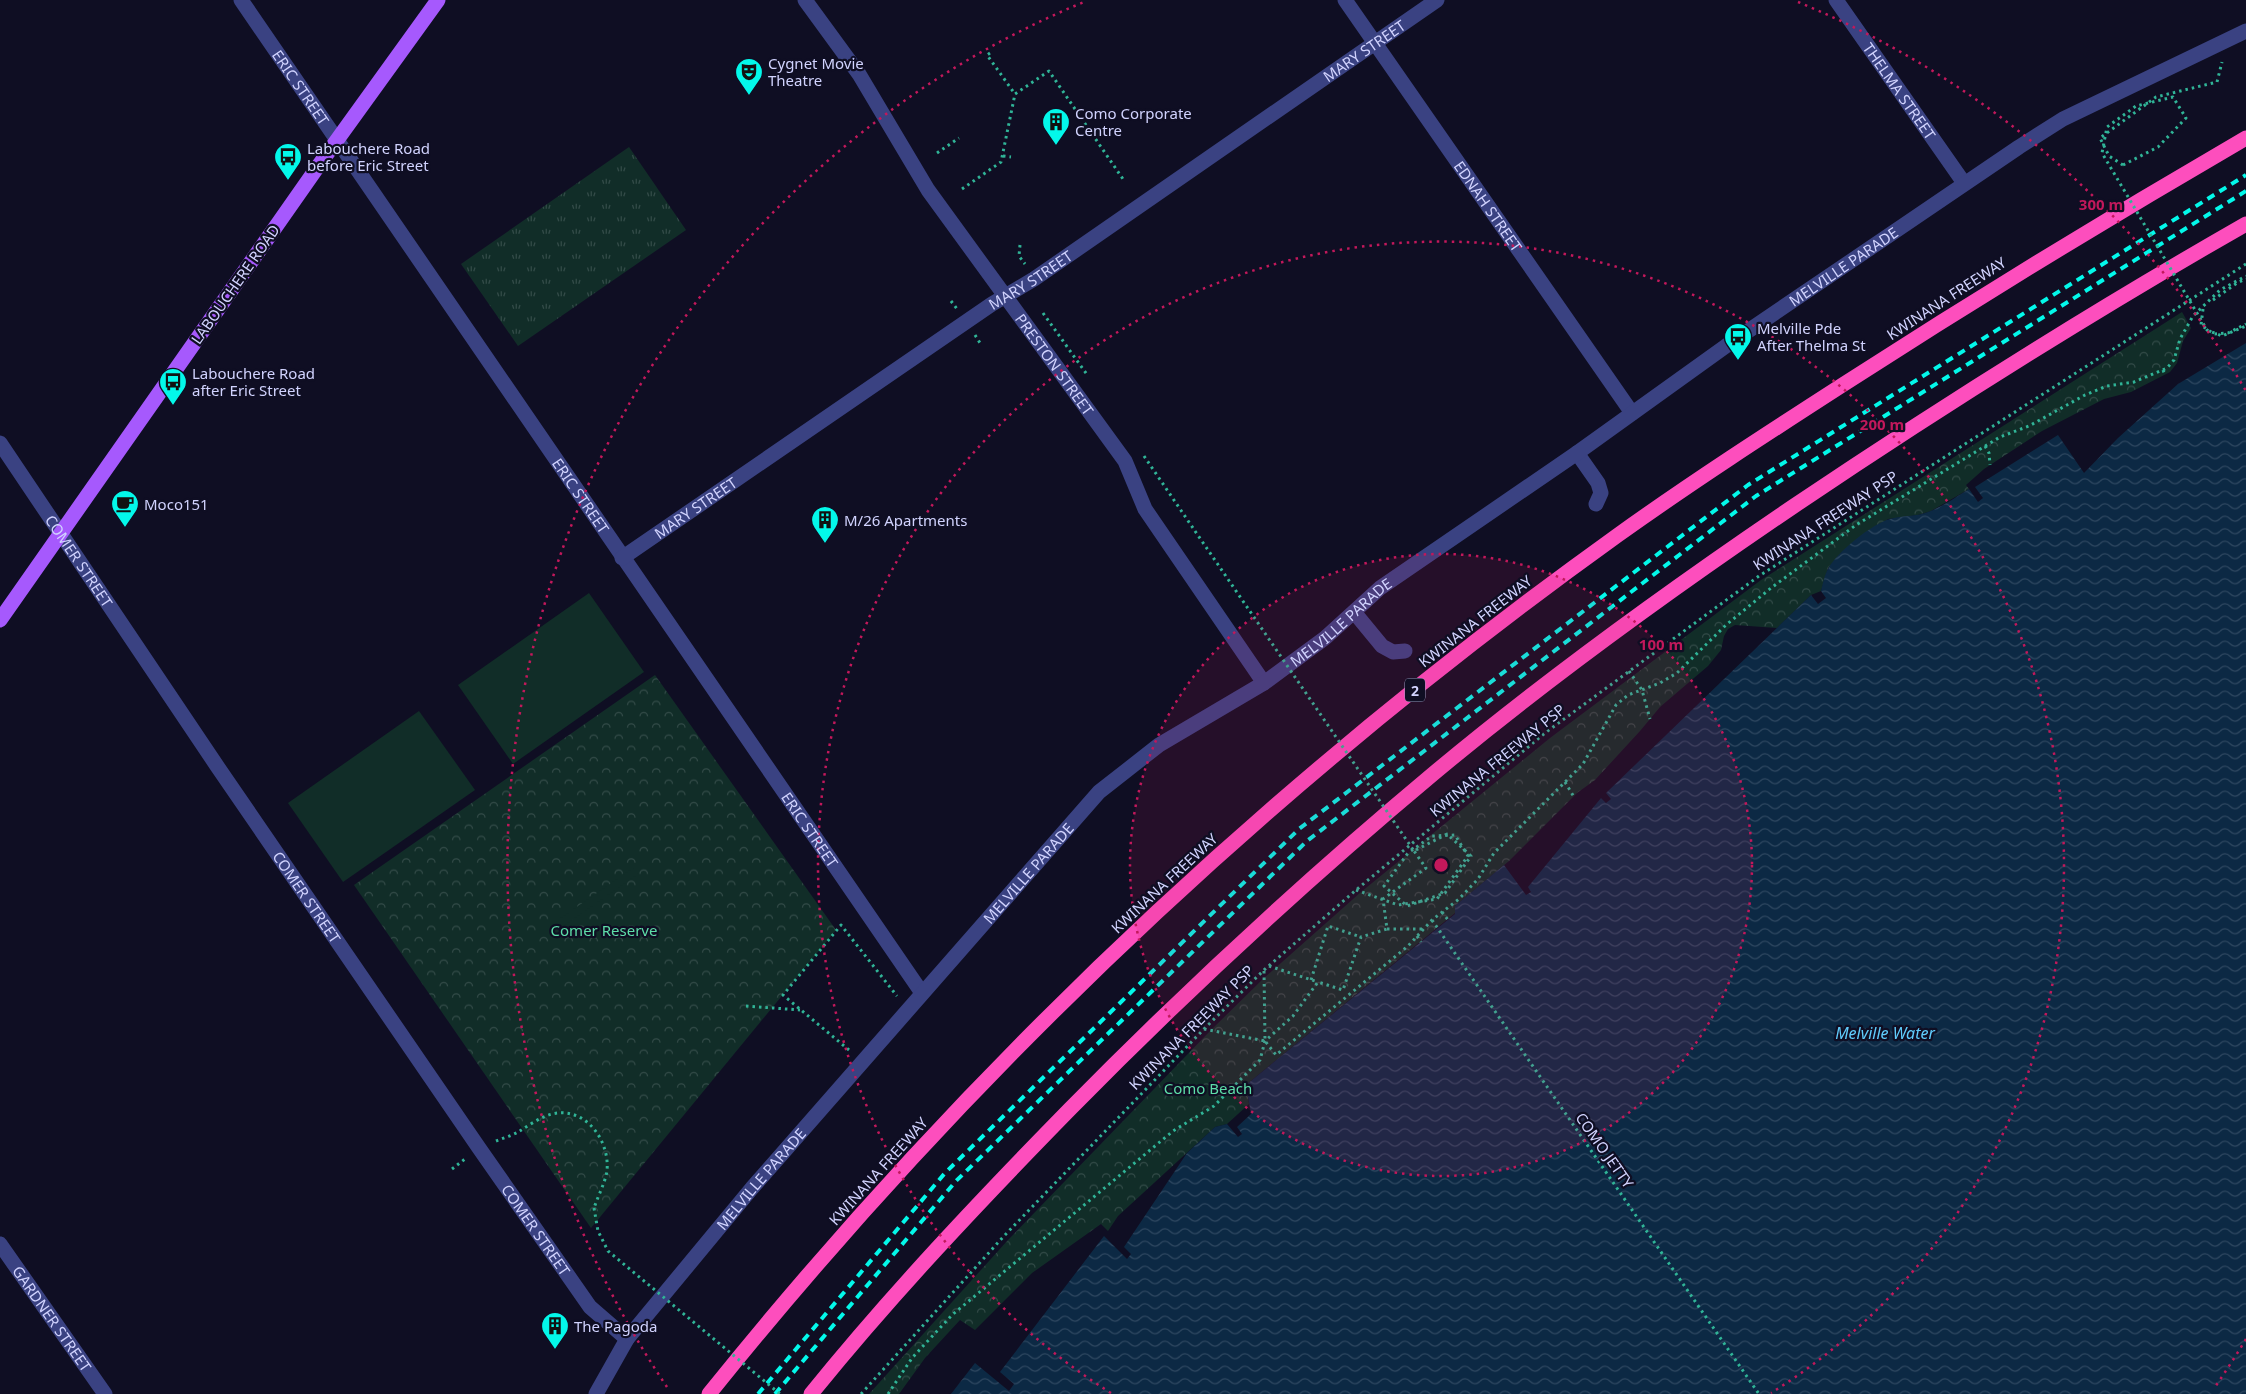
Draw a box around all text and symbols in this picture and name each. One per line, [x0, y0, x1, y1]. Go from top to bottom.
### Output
street label: MARY STREET [1319, 15, 1410, 86]
street label: THELMA STREET [1859, 39, 1941, 144]
street label: ERIC STREET [268, 46, 334, 130]
place label: Cygnet Movie Theatre [768, 53, 864, 90]
theatre icon: Cygnet Movie Theatre [734, 57, 764, 96]
place label: Como Corporate Centre [1075, 103, 1192, 140]
building icon: Como Corporate Centre [1041, 107, 1071, 146]
place label: Labouchere Road before Eric Street [307, 138, 430, 175]
bus stop icon: Labouchere Road before Eric Street [273, 142, 303, 181]
street label: EDNAH STREET [1450, 157, 1527, 256]
text: 300 m [2079, 194, 2123, 214]
street label: LABOUCHERE ROAD [186, 220, 284, 348]
street label: MELVILLE PARADE [1785, 222, 1902, 311]
street label: MARY STREET [985, 245, 1077, 314]
street label: KWINANA FREEWAY [1882, 252, 2010, 344]
street label: PRESTON STREET [1011, 309, 1099, 420]
place label: Melville Pde After Thelma St [1757, 318, 1866, 355]
bus stop icon: Melville Pde After Thelma St [1723, 322, 1753, 361]
place label: Labouchere Road after Eric Street [192, 363, 315, 400]
bus stop icon: Labouchere Road after Eric Street [158, 367, 188, 406]
text: 200 m [1860, 414, 1904, 434]
street label: ERIC STREET [548, 454, 614, 538]
street label: KWINANA FREEWAY PSP [1749, 466, 1901, 574]
street label: MARY STREET [650, 472, 741, 543]
cafe icon: Moco151 [110, 489, 140, 528]
place label: Moco151 [144, 494, 209, 514]
building icon: M/26 Apartments [810, 505, 840, 544]
place label: M/26 Apartments [844, 510, 967, 530]
street label: COMER STREET [41, 511, 118, 611]
street label: KWINANA FREEWAY [1414, 570, 1536, 672]
street label: MELVILLE PARADE [1286, 573, 1395, 671]
text: 100 m [1639, 634, 1683, 654]
road number: 2 [1405, 678, 1425, 702]
street label: KWINANA FREEWAY PSP [1425, 699, 1569, 821]
street label: ERIC STREET [777, 788, 843, 872]
street label: MELVILLE PARADE [978, 818, 1078, 928]
street label: KWINANA FREEWAY [1107, 828, 1222, 938]
street label: COMER STREET [268, 847, 346, 947]
centre of rings [1432, 856, 1450, 874]
park label: Comer Reserve [551, 920, 657, 940]
street label: KWINANA FREEWAY PSP [1124, 960, 1258, 1094]
water label: Melville Water [1835, 1022, 1935, 1044]
park label: Como Beach [1164, 1078, 1252, 1098]
street label: COMO JETTY [1572, 1108, 1639, 1192]
street label: KWINANA FREEWAY [824, 1112, 932, 1229]
street label: MELVILLE PARADE [712, 1124, 810, 1234]
street label: COMER STREET [497, 1180, 575, 1280]
street label: GARDNER STREET [8, 1262, 97, 1376]
building icon: The Pagoda [540, 1311, 570, 1350]
place label: The Pagoda [574, 1316, 657, 1336]

